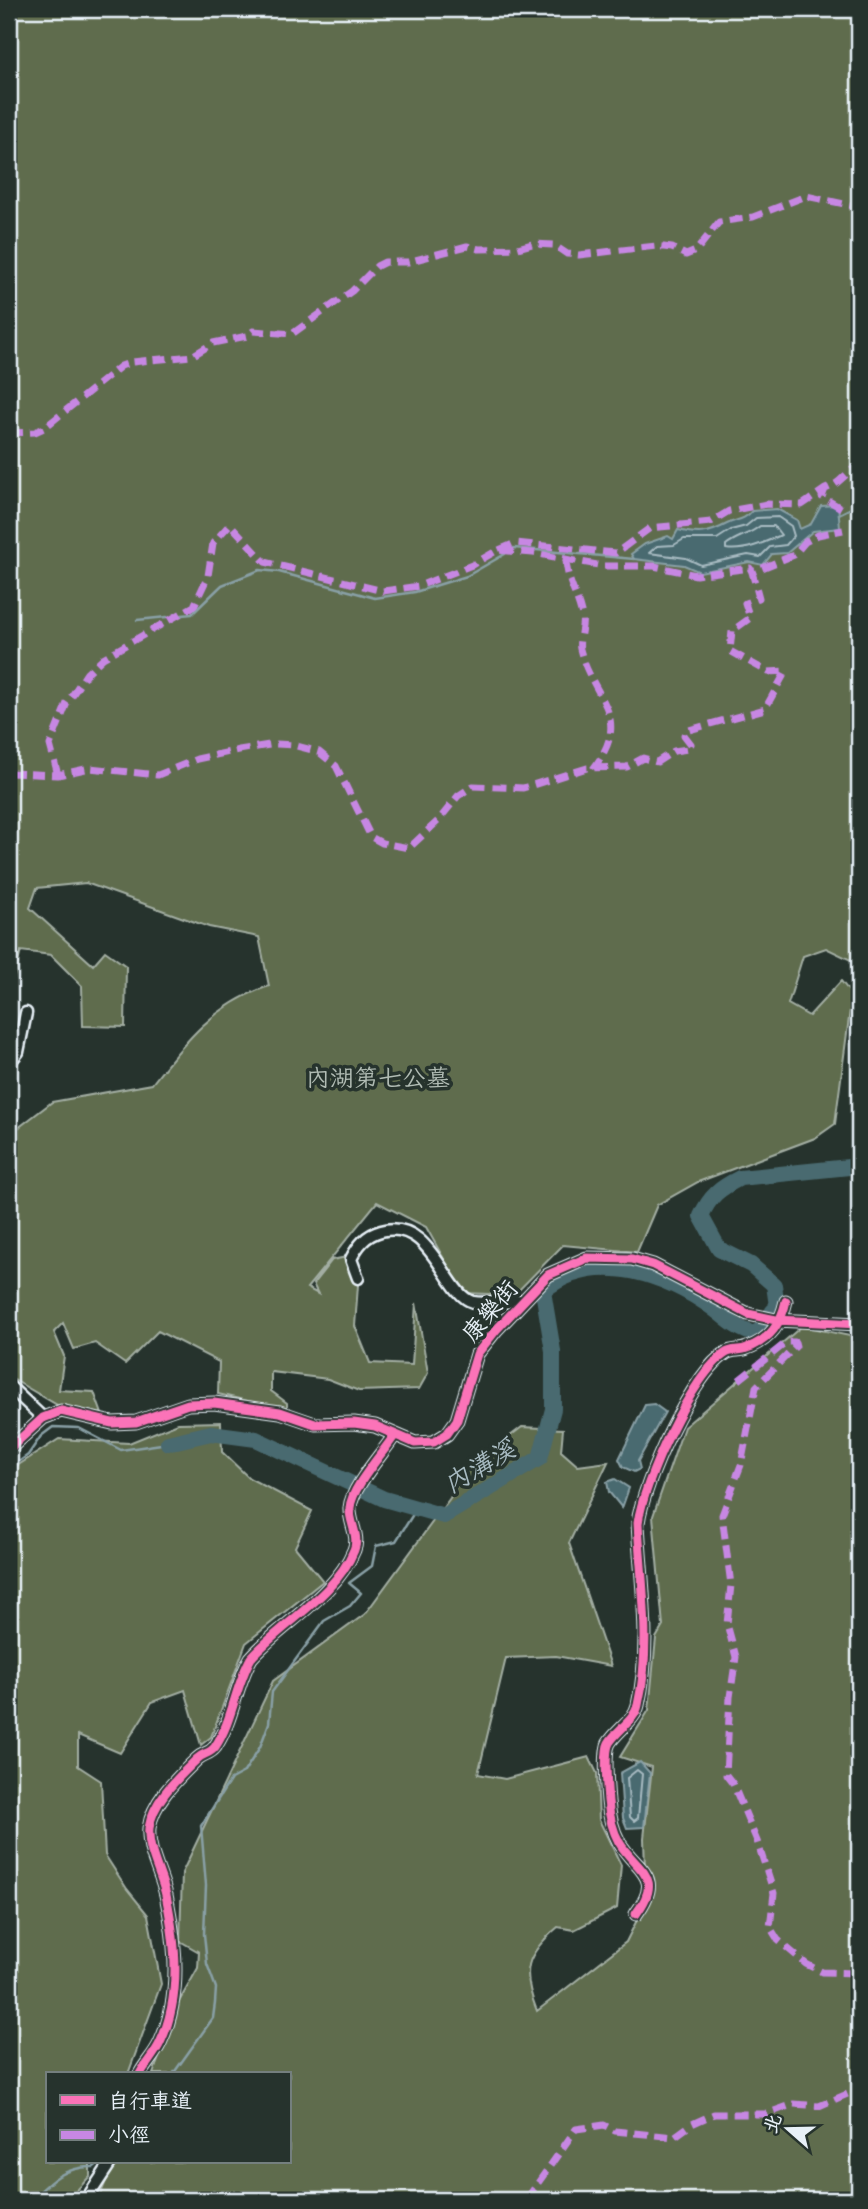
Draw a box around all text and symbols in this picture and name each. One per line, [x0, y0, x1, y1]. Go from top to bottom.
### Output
park label: 內湖第七公墓 [306, 1061, 450, 1092]
street label: 康樂街 [454, 1272, 524, 1348]
water label: 內溝溪 [436, 1429, 522, 1500]
legend [46, 2072, 290, 2164]
text: 自行車道 [108, 2086, 192, 2113]
north arrow [752, 2094, 822, 2164]
text: 北 [757, 2110, 787, 2136]
text: 小徑 [108, 2120, 150, 2147]

